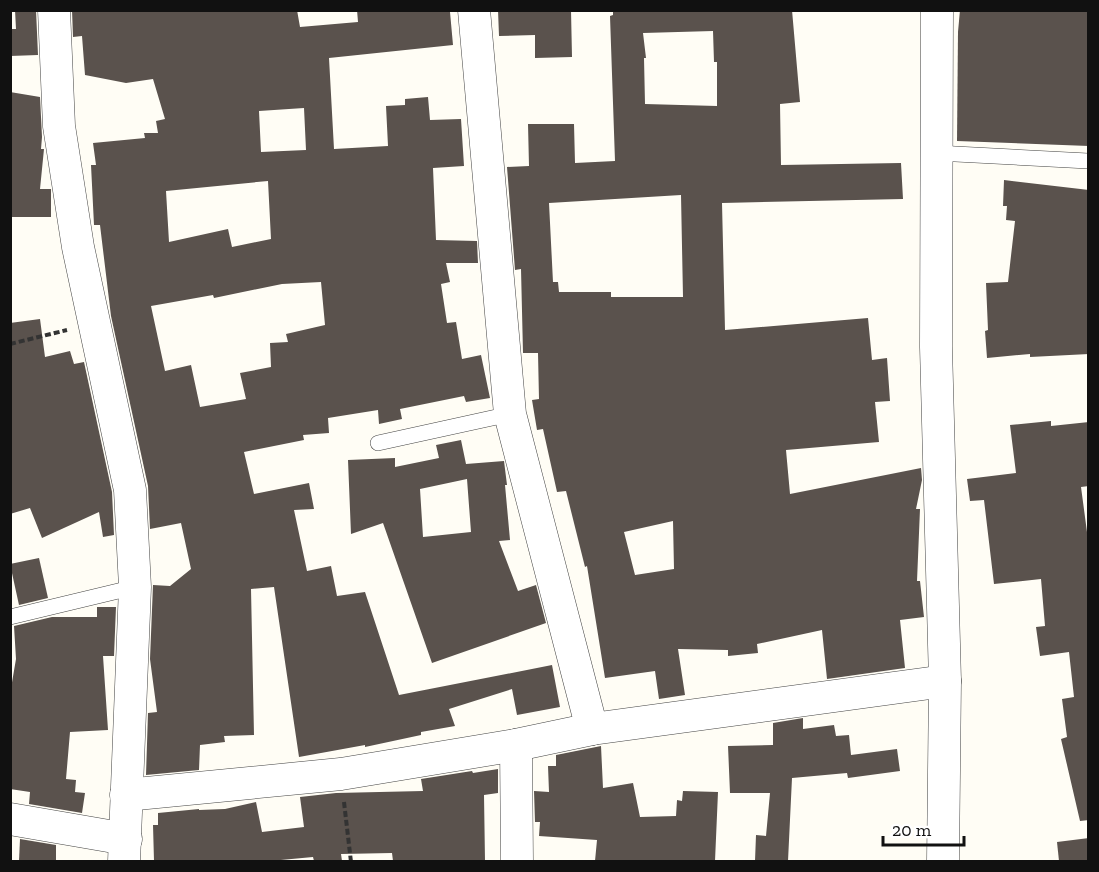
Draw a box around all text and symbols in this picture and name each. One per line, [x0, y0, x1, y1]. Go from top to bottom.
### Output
scale bar [883, 809, 964, 847]
text: 20 m [892, 819, 932, 841]

